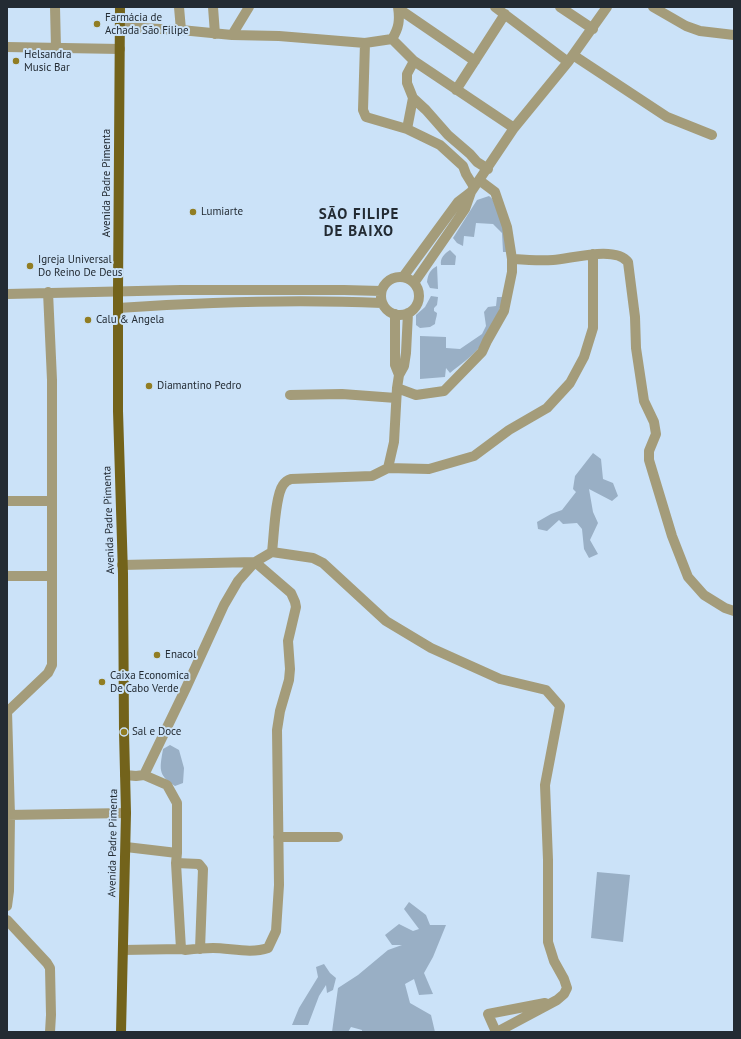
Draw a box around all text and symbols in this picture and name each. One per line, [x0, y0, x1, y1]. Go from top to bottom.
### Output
place label: Farmácia de Achada São Filipe [105, 11, 189, 37]
marker: Farmácia de Achada São Filipe [92, 19, 102, 29]
place label: Helsandra Music Bar [24, 48, 71, 74]
marker: Helsandra Music Bar [11, 56, 21, 66]
street label: Avenida Padre Pimenta [100, 129, 114, 237]
place label: Lumiarte [201, 205, 243, 219]
district label: SÃO FILIPE DE BAIXO [319, 206, 399, 241]
marker: Lumiarte [188, 207, 198, 217]
place label: Igreja Universal Do Reino De Deus [38, 253, 122, 279]
marker: Igreja Universal Do Reino De Deus [25, 261, 35, 271]
place label: Calu & Angela [96, 313, 164, 327]
marker: Calu & Angela [83, 315, 93, 325]
place label: Diamantino Pedro [157, 379, 241, 393]
marker: Diamantino Pedro [144, 381, 154, 391]
street label: Avenida Padre Pimenta [101, 466, 117, 574]
place label: Enacol [165, 648, 196, 662]
marker: Enacol [152, 650, 162, 660]
place label: Caixa Economica De Cabo Verde [110, 669, 189, 695]
marker: Caixa Economica De Cabo Verde [97, 677, 107, 687]
place label: Sal e Doce [132, 725, 181, 739]
marker: Sal e Doce [119, 727, 129, 737]
street label: Avenida Padre Pimenta [105, 789, 121, 897]

